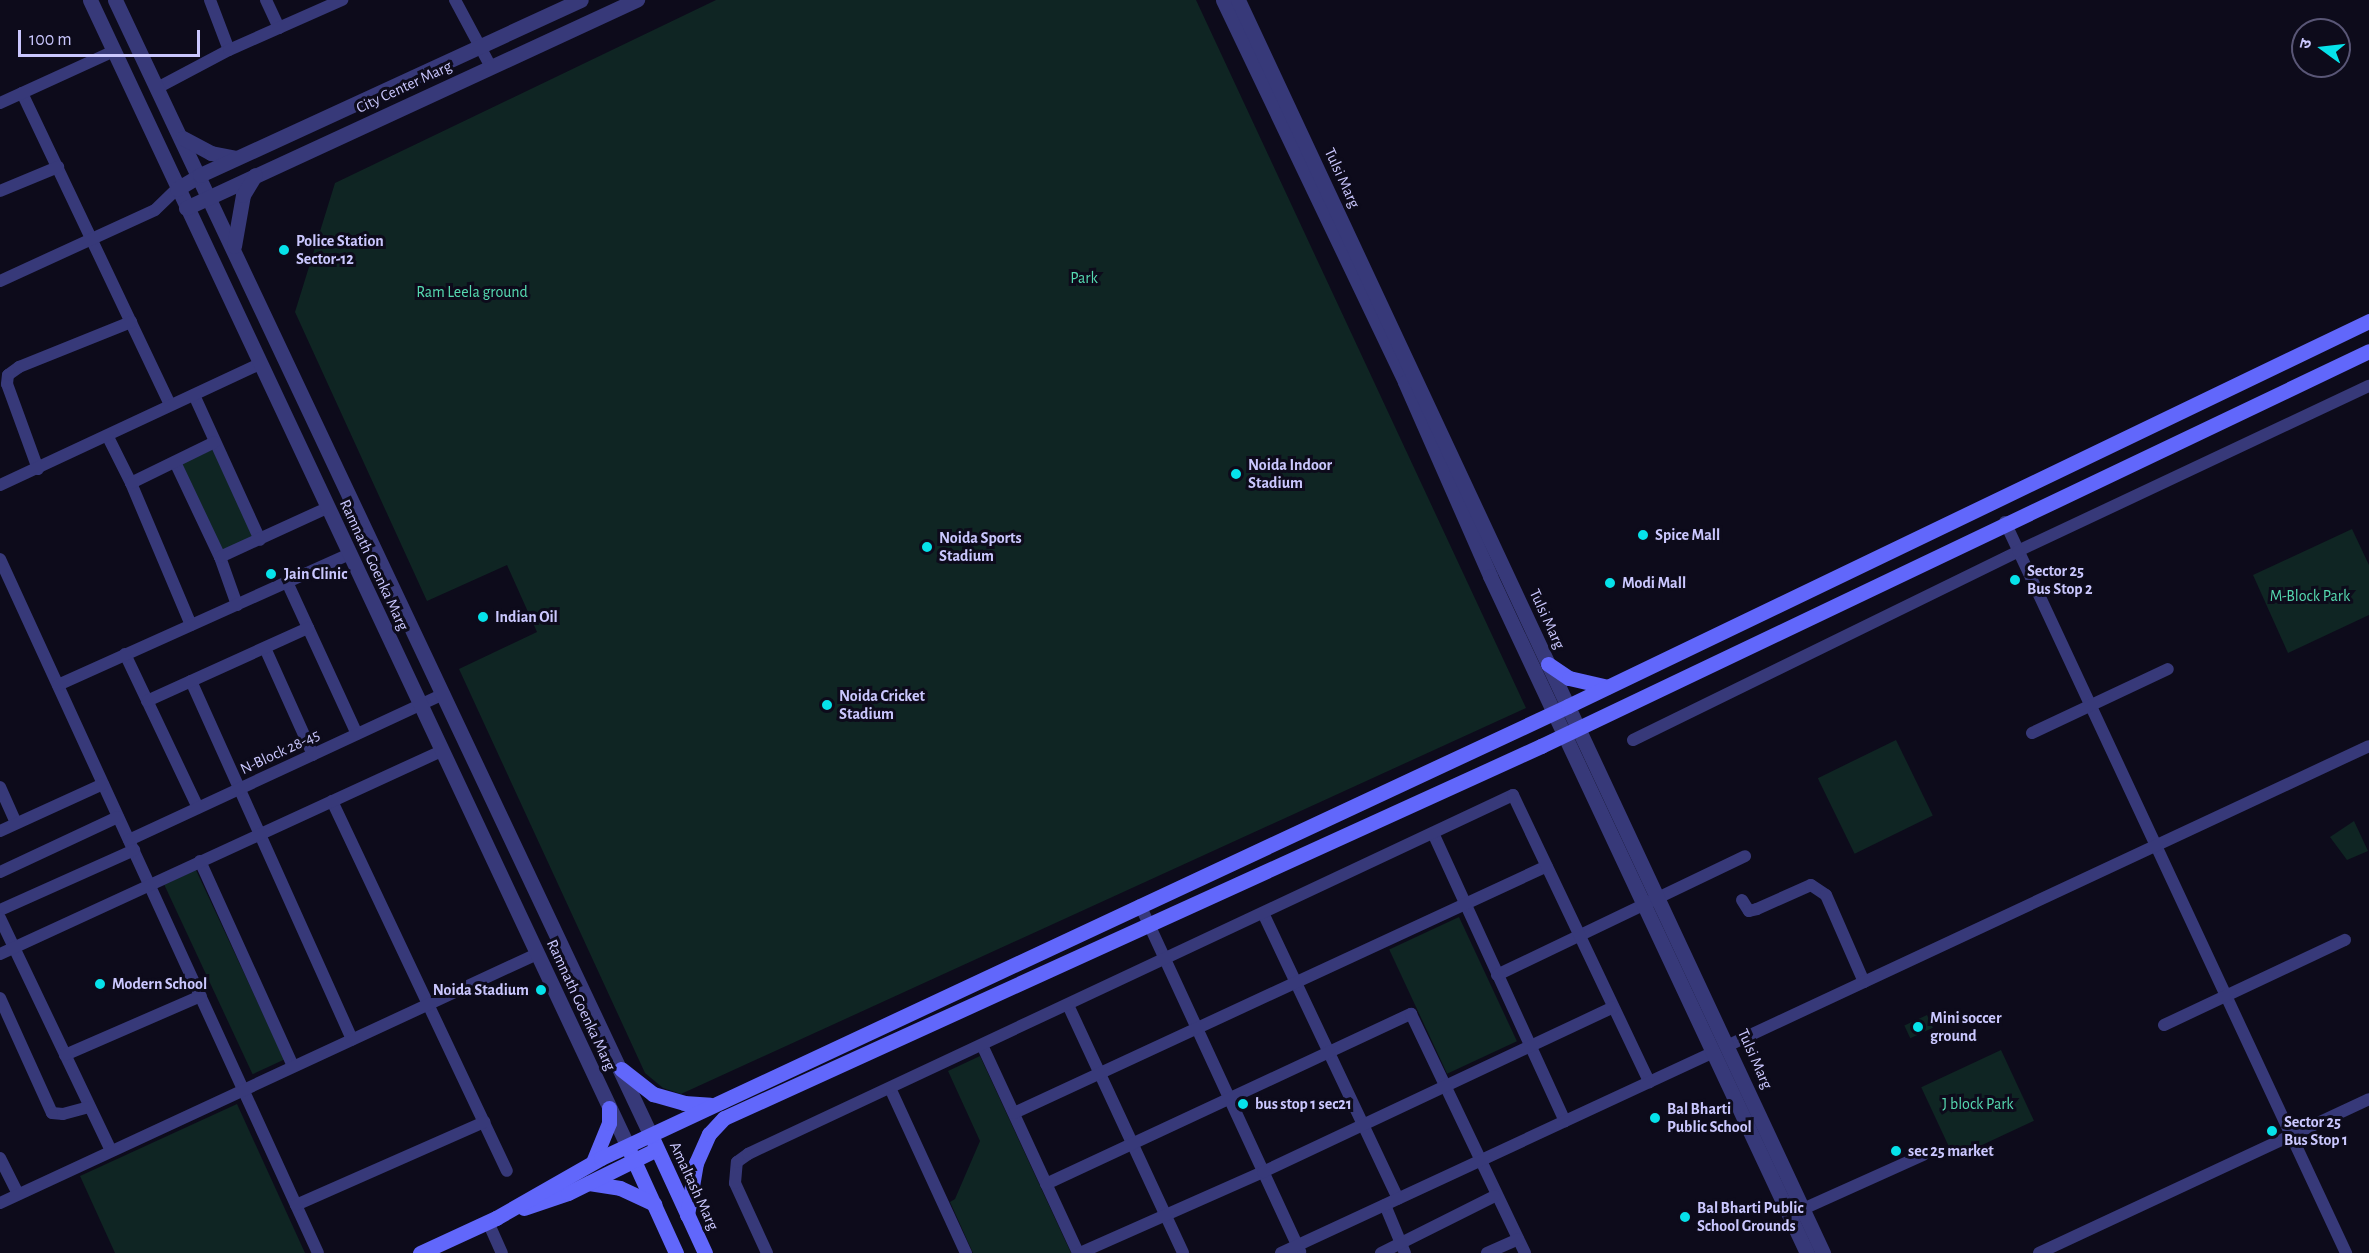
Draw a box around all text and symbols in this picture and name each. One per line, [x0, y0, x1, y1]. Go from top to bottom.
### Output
scale bar [21, 18, 202, 56]
north arrow [2291, 18, 2351, 78]
text: 100 m [29, 31, 72, 49]
text: उ [2297, 37, 2314, 50]
street label: City Center Marg [353, 57, 455, 117]
street label: Tulsi Marg [1320, 145, 1364, 211]
place label: Police Station Sector-12 [296, 231, 384, 269]
marker: Police Station Sector-12 [277, 243, 291, 257]
park label: Park [1070, 268, 1098, 288]
park label: Ram Leela ground [416, 282, 528, 302]
place label: Noida Indoor Stadium [1248, 455, 1332, 493]
marker: Noida Indoor Stadium [1229, 467, 1243, 481]
street label: Ramnath Goenka Marg [335, 496, 413, 634]
place label: Spice Mall [1655, 525, 1720, 545]
place label: Noida Sports Stadium [939, 528, 1022, 566]
marker: Spice Mall [1636, 528, 1650, 542]
marker: Noida Sports Stadium [920, 540, 934, 554]
place label: Sector 25 Bus Stop 2 [2027, 561, 2093, 599]
place label: Jain Clinic [284, 564, 347, 584]
marker: Jain Clinic [262, 565, 280, 583]
place label: Modi Mall [1622, 573, 1686, 593]
marker: Sector 25 Bus Stop 2 [2008, 573, 2022, 587]
marker: Modi Mall [1603, 576, 1617, 590]
street label: Tulsi Marg [1525, 586, 1569, 652]
park label: M-Block Park [2270, 586, 2350, 606]
place label: Indian Oil [495, 607, 558, 627]
marker: Indian Oil [476, 610, 490, 624]
place label: Noida Cricket Stadium [839, 686, 925, 724]
marker: Noida Cricket Stadium [820, 698, 834, 712]
street label: N-Block 28-45 [237, 725, 323, 779]
street label: Ramnath Goenka Marg [542, 936, 620, 1074]
place label: Modern School [112, 974, 207, 994]
marker: Modern School [93, 977, 107, 991]
place label: Noida Stadium [433, 980, 529, 1000]
marker: Noida Stadium [534, 983, 548, 997]
place label: Mini soccer ground [1930, 1008, 2001, 1046]
marker: Mini soccer ground [1911, 1020, 1925, 1034]
street label: Tulsi Marg [1733, 1026, 1777, 1092]
place label: bus stop 1 sec21 [1255, 1094, 1352, 1114]
park label: J block Park [1942, 1094, 2014, 1114]
marker: bus stop 1 sec21 [1236, 1097, 1250, 1111]
place label: Bal Bharti Public School [1667, 1099, 1752, 1137]
marker: Bal Bharti Public School [1648, 1111, 1662, 1125]
place label: Sector 25 Bus Stop 1 [2284, 1112, 2348, 1150]
marker: Sector 25 Bus Stop 1 [2265, 1124, 2279, 1138]
street label: Amaltash Marg [665, 1139, 723, 1233]
place label: sec 25 market [1908, 1141, 1994, 1161]
marker: sec 25 market [1889, 1144, 1903, 1158]
place label: Bal Bharti Public School Grounds [1697, 1198, 1804, 1236]
marker: Bal Bharti Public School Grounds [1678, 1210, 1692, 1224]

